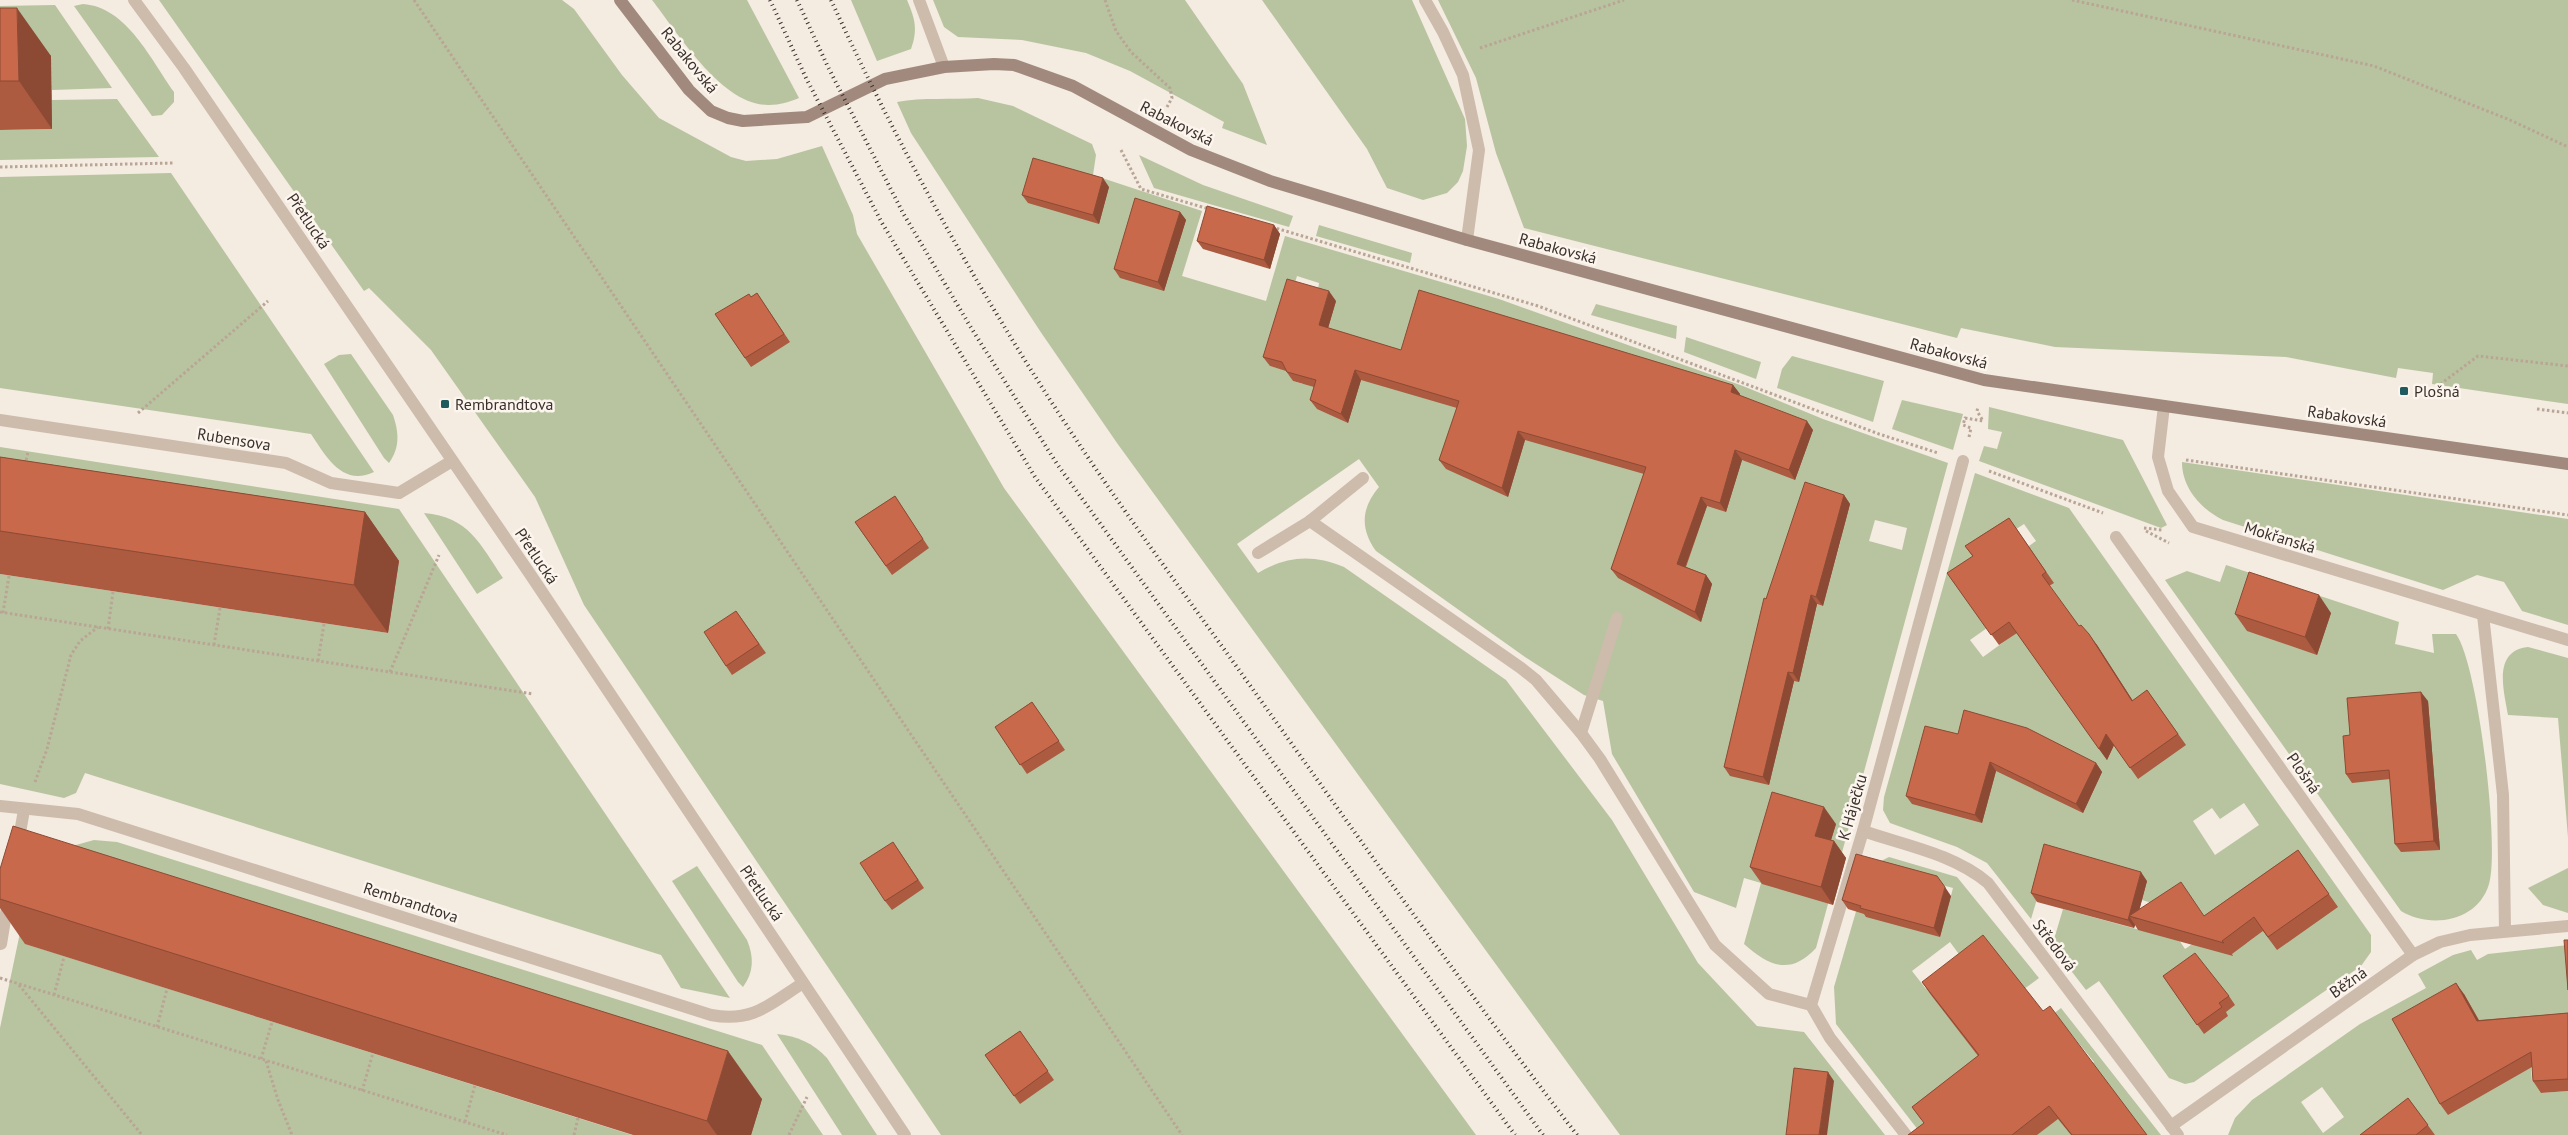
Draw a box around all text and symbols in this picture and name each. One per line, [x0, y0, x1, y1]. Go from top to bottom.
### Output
street label: Rabakovská [657, 23, 723, 97]
street label: Rabakovská [1137, 96, 1217, 150]
street label: Přetlucká [283, 189, 335, 253]
street label: Rabakovská [1517, 228, 1599, 268]
street label: Rabakovská [1908, 333, 1990, 373]
place label: Plošná [2414, 381, 2460, 401]
marker: Plošná [2398, 385, 2410, 397]
place label: Rembrandtova [455, 394, 554, 414]
marker: Rembrandtova [439, 398, 451, 410]
street label: Rabakovská [2306, 401, 2388, 431]
street label: Rubensova [196, 423, 272, 455]
street label: Mokřanská [2242, 517, 2318, 557]
street label: Přetlucká [511, 524, 563, 588]
street label: Plošná [2283, 749, 2325, 797]
street label: K Háječku [1833, 772, 1871, 842]
street label: Přetlucká [736, 861, 788, 925]
street label: Rembrandtova [361, 877, 461, 927]
street label: Středová [2029, 915, 2081, 975]
street label: Běžná [2325, 962, 2371, 1002]

